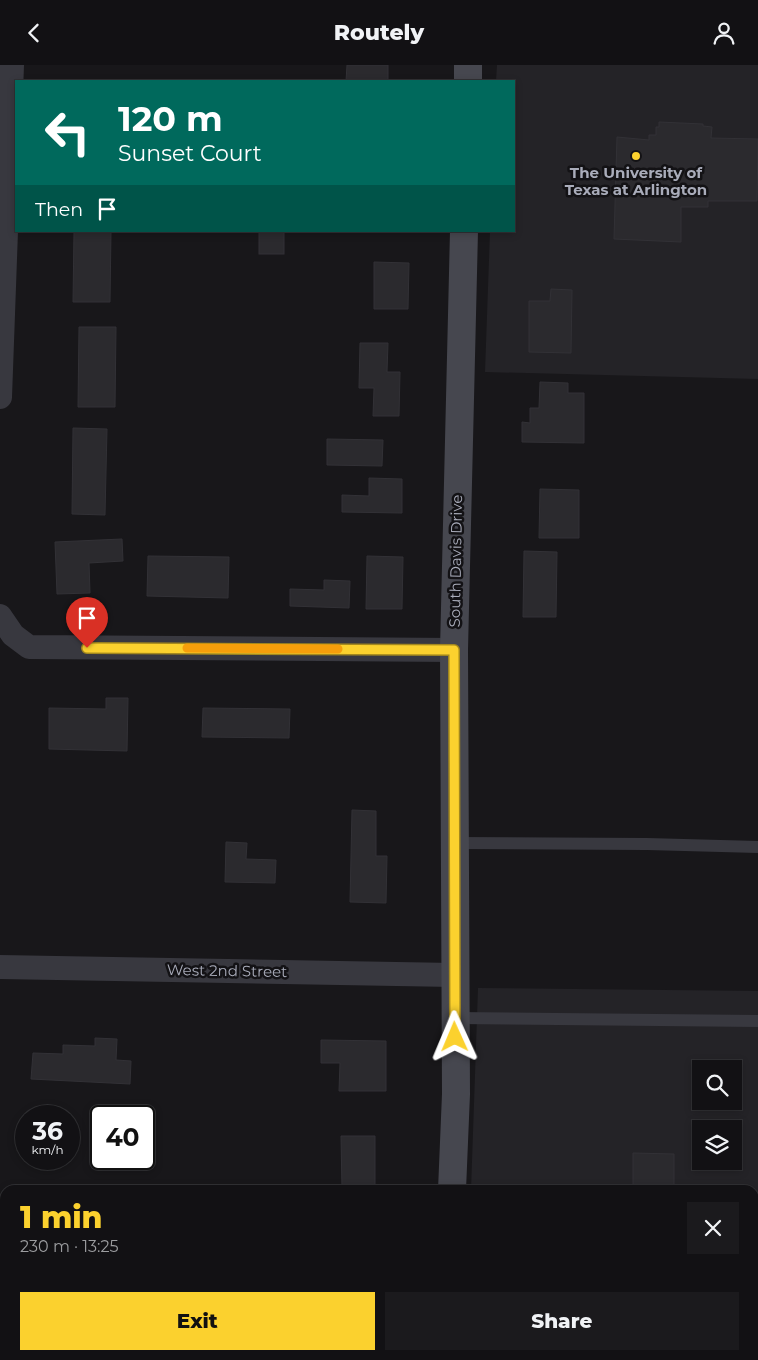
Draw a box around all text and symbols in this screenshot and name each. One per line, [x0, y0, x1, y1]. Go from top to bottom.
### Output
icon: back [20, 19, 48, 47]
text: Routely [334, 19, 424, 46]
icon: person [710, 19, 738, 47]
text: 120 m [118, 97, 223, 140]
icon: left [35, 100, 100, 165]
text: Sunset Court [118, 140, 262, 167]
marker: The University of Texas at Arlington [630, 150, 642, 162]
place label: The University of Texas at Arlington [565, 163, 707, 199]
icon: arrive [93, 195, 121, 223]
text: Then [35, 198, 83, 221]
street label: South Davis Drive [445, 494, 466, 627]
pin [66, 597, 108, 648]
icon: arrive [73, 604, 101, 632]
street label: West 2nd Street [167, 960, 287, 981]
position arrow [428, 1010, 480, 1062]
map controls [692, 1060, 742, 1170]
button: search [692, 1060, 742, 1110]
speed limit sign: 40 [90, 1105, 155, 1170]
text: 36 [32, 1116, 63, 1146]
button: layers [692, 1120, 742, 1170]
text: km/h [31, 1142, 64, 1157]
text: 1 min [20, 1199, 103, 1236]
button: close [687, 1202, 739, 1254]
text: 230 m · 13:25 [20, 1237, 119, 1256]
button: Exit [20, 1292, 375, 1350]
button: Share [385, 1292, 739, 1350]

